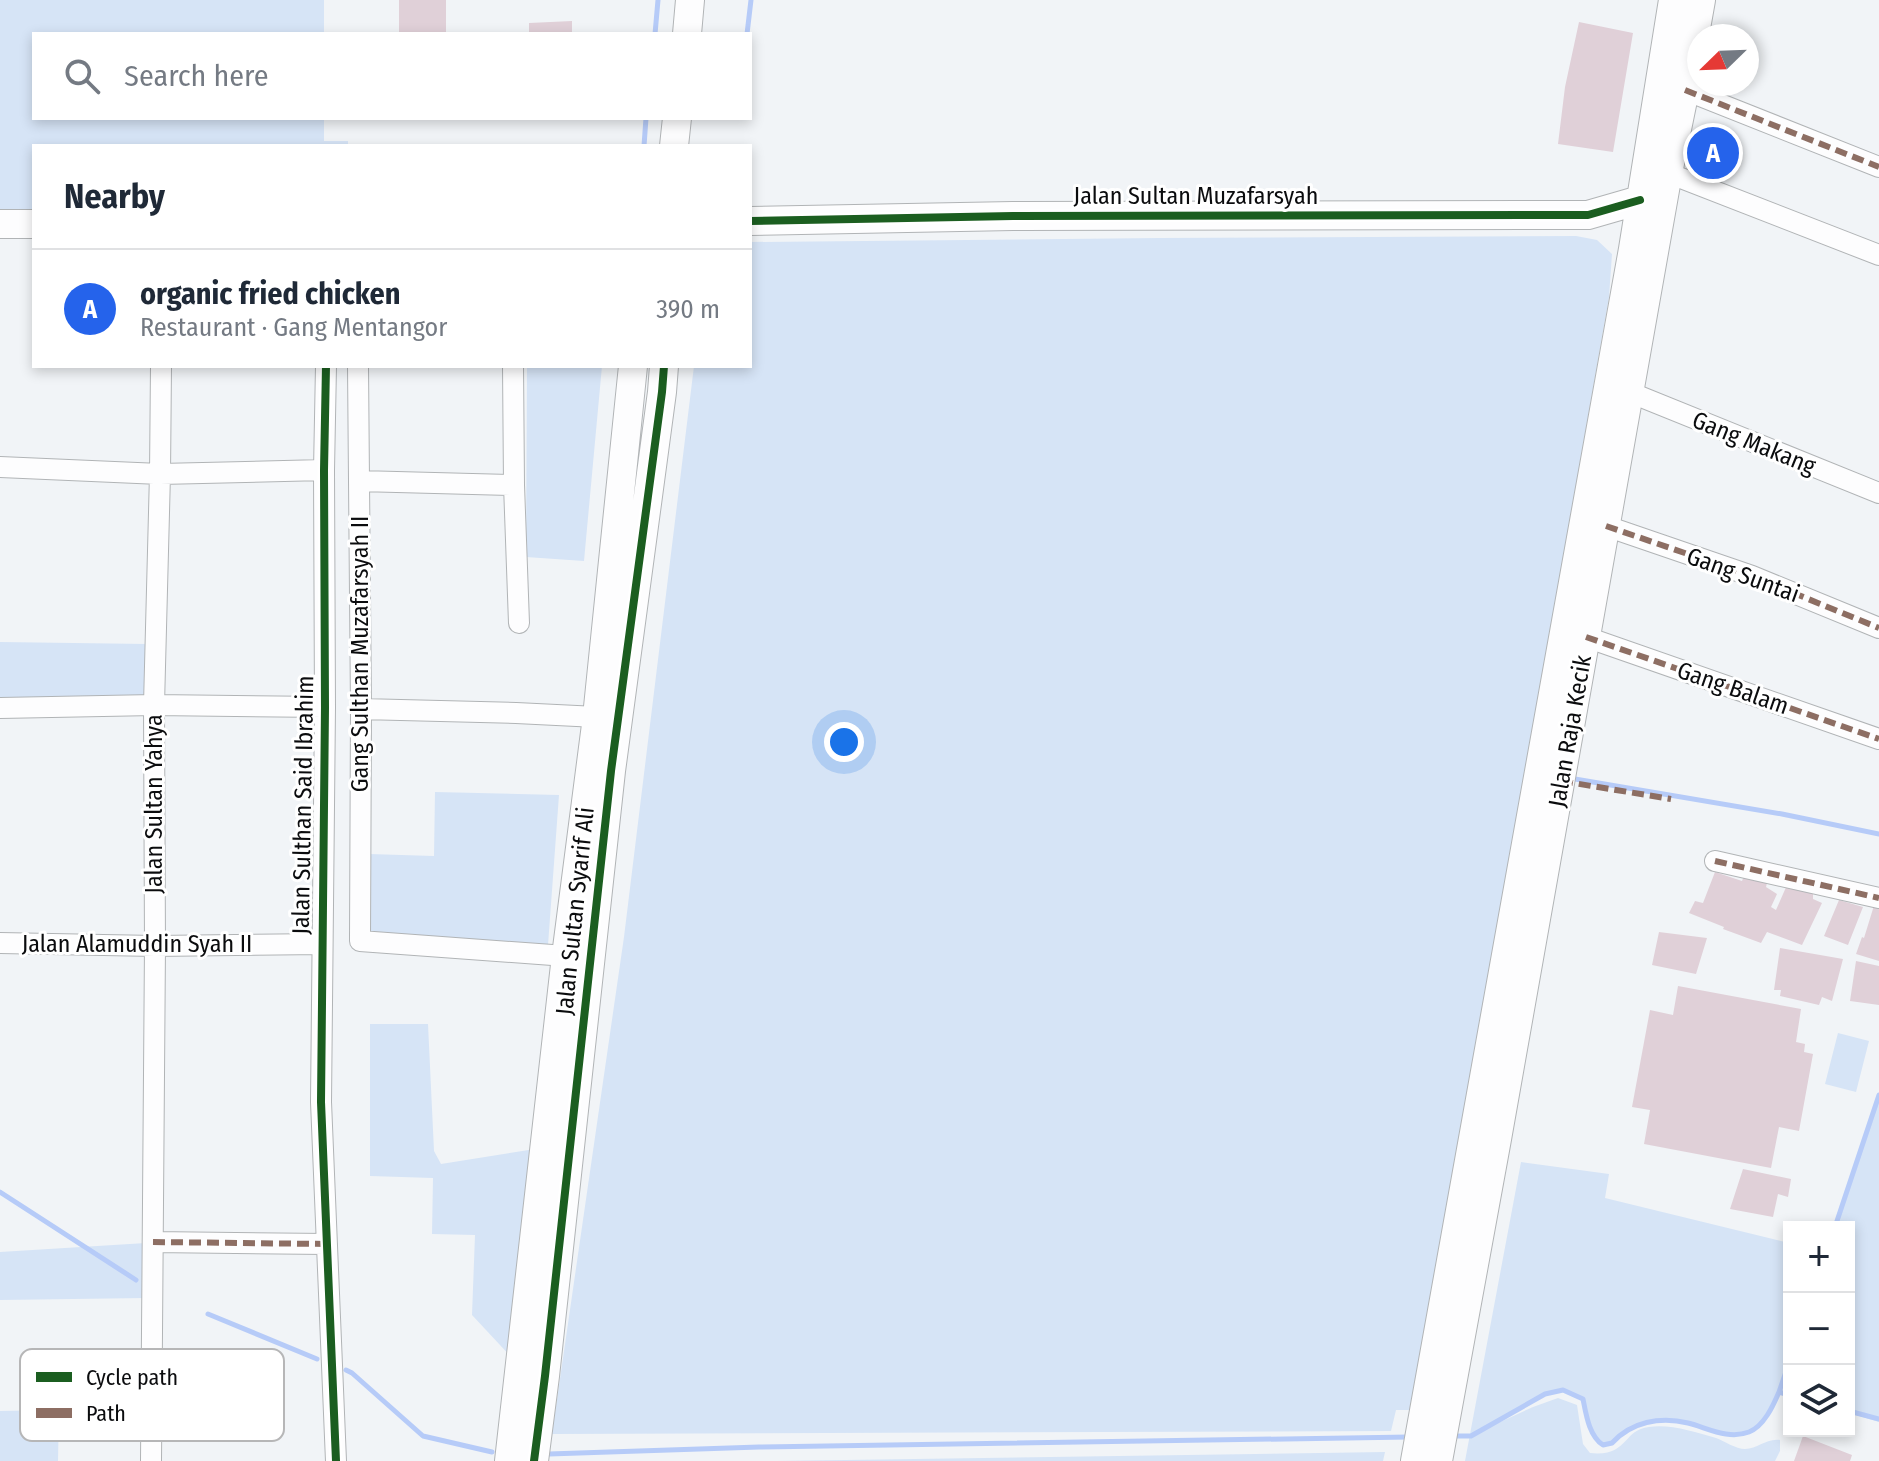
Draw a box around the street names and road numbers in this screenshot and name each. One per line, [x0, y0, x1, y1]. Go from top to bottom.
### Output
street label: Jalan Sultan Muzafarsyah [1074, 182, 1318, 210]
street label: Gang Makang [1688, 406, 1820, 481]
street label: Gang Sulthan Muzafarsyah II [346, 516, 374, 792]
street label: Gang Suntai [1683, 542, 1803, 608]
street label: Jalan Raja Kecik [1543, 652, 1597, 809]
street label: Gang Balam [1674, 656, 1792, 720]
street label: Jalan Sulthan Said Ibrahim [287, 675, 319, 935]
street label: Jalan Sultan Yahya [140, 714, 168, 894]
street label: Jalan Sultan Syarif Ali [550, 806, 600, 1016]
street label: Jalan Alamuddin Syah II [22, 930, 252, 958]

